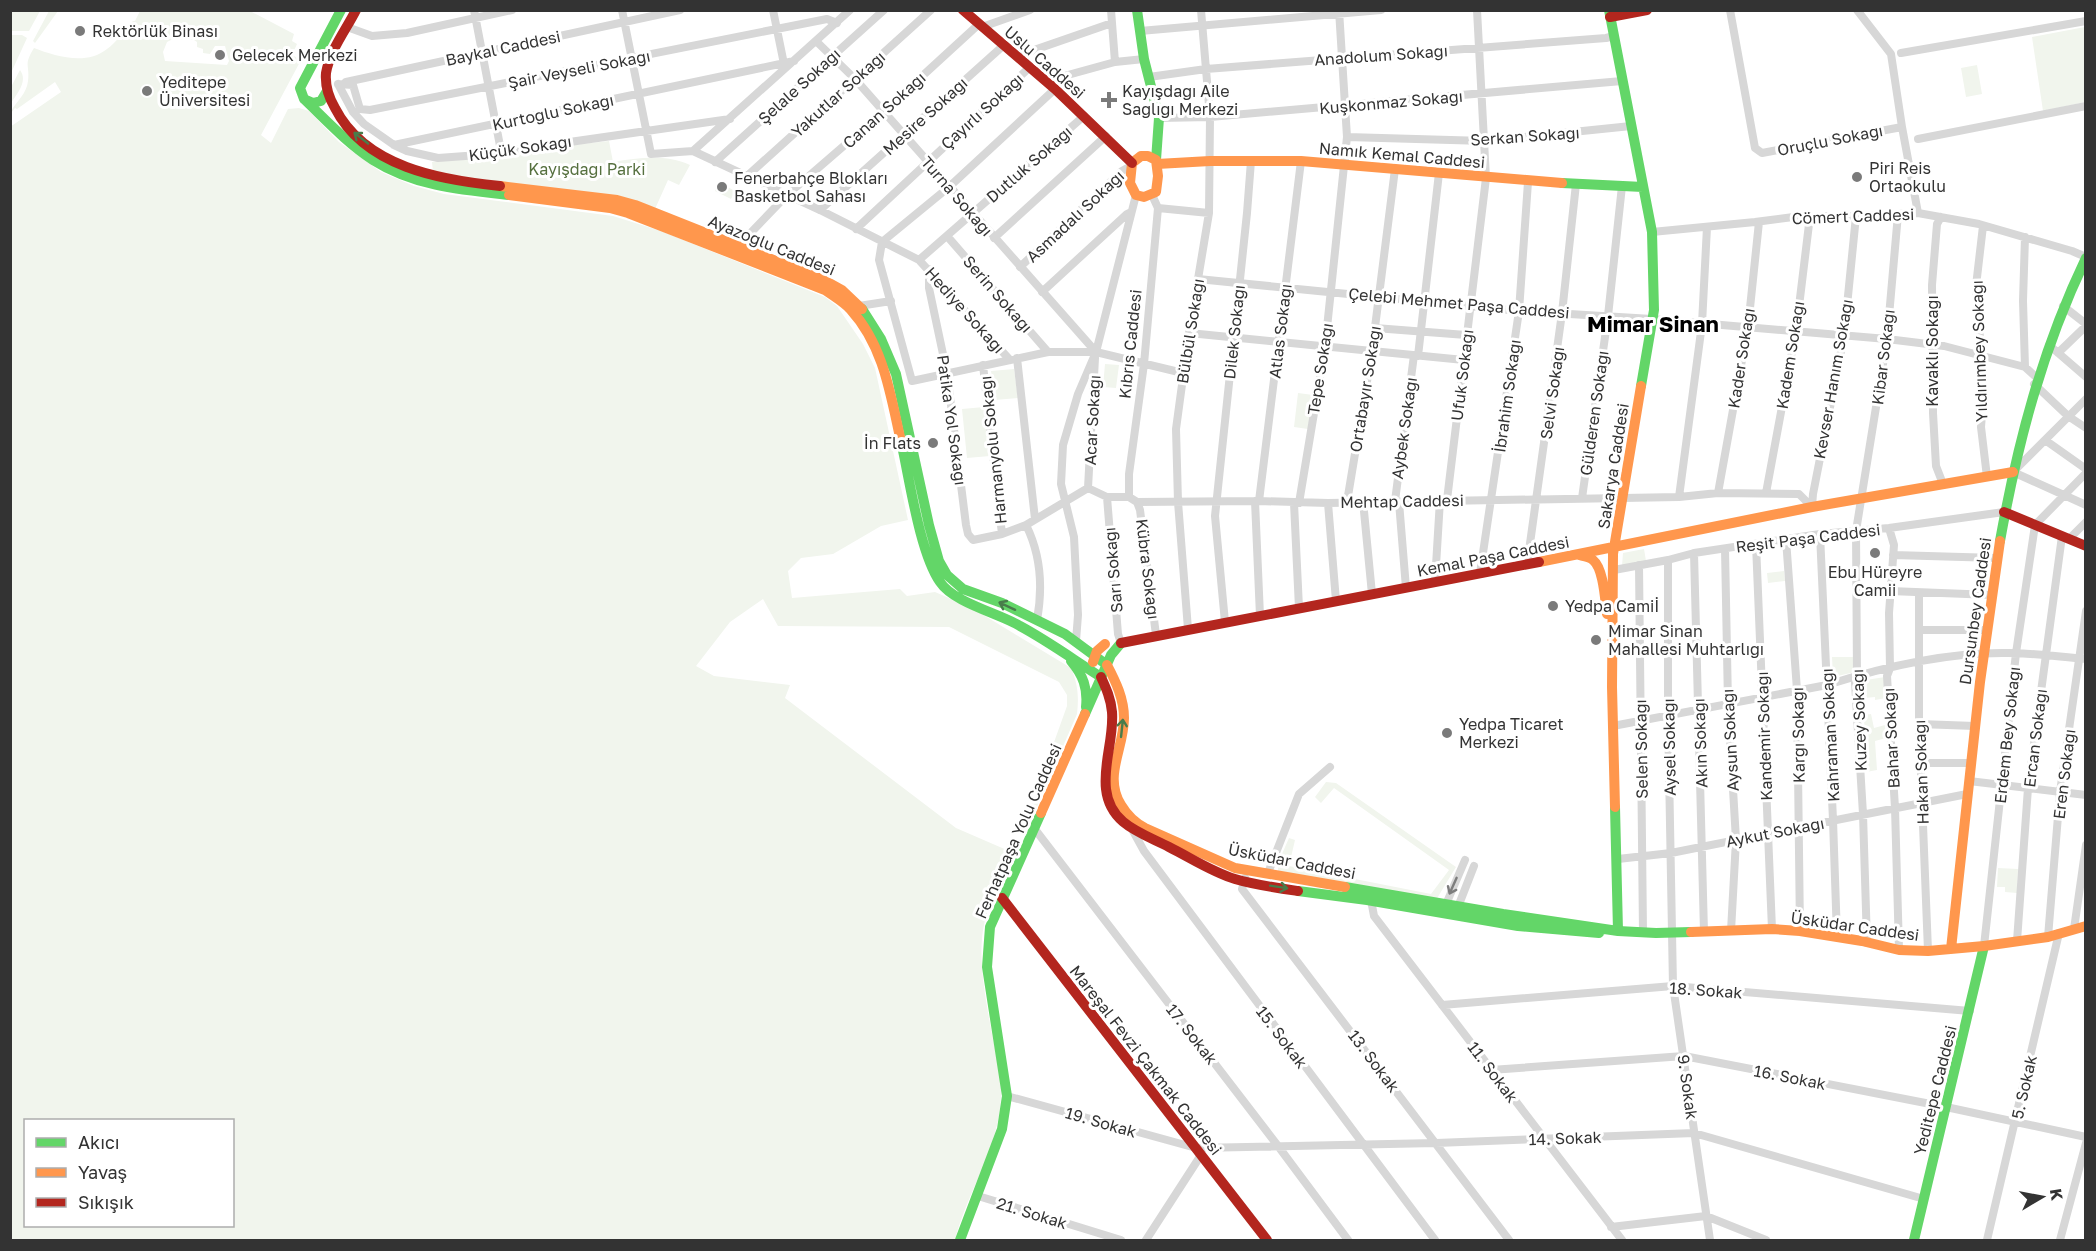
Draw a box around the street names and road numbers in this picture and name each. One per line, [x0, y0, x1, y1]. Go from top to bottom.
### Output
street label: Uslu Caddesi [1000, 21, 1090, 103]
street label: Baykal Caddesi [444, 26, 562, 70]
street label: Anadolum Sokağı [1314, 40, 1448, 70]
street label: Şelale Sokağı [754, 44, 844, 128]
street label: Şair Veyseli Sokağı [506, 45, 652, 93]
street label: Yakutlar Sokağı [787, 47, 889, 141]
street label: Canan Sokağı [838, 68, 930, 152]
street label: Çayırlı Sokağı [937, 69, 1027, 153]
street label: Mesire Sokağı [879, 73, 971, 159]
street label: Kuşkonmaz Sokağı [1318, 86, 1464, 118]
street label: Kurtoğlu Sokağı [491, 89, 615, 135]
street label: Oruçlu Sokağı [1775, 120, 1885, 160]
street label: Dutluk Sokağı [982, 121, 1076, 207]
street label: Serkan Sokağı [1470, 122, 1580, 150]
street label: Küçük Sokağı [467, 131, 573, 165]
street label: Namık Kemal Caddesi [1318, 138, 1486, 172]
street label: Turna Sokağı [917, 152, 997, 240]
street label: Asmadalı Sokağı [1022, 166, 1128, 266]
street label: Cömert Caddesi [1791, 204, 1915, 228]
street label: Ayazoğlu Caddesi [706, 210, 838, 280]
street label: Serin Sokağı [959, 251, 1037, 337]
street label: Hediye Sokağı [921, 263, 1009, 357]
street label: Bülbül Sokağı [1172, 277, 1208, 385]
street label: Yıldırımbey Sokağı [1967, 280, 1991, 422]
street label: Atlas Sokağı [1264, 283, 1296, 379]
street label: Çelebi Mehmet Paşa Caddesi [1348, 283, 1570, 323]
street label: Dilek Sokağı [1219, 284, 1249, 380]
street label: Kıbrıs Caddesi [1114, 288, 1146, 400]
street label: Kavaklı Sokağı [1922, 295, 1942, 407]
street label: Kevser Hanım Sokağı [1809, 297, 1857, 461]
street label: Kadem Sokağı [1772, 300, 1808, 410]
street label: Kader Sokağı [1723, 306, 1759, 410]
street label: Kibar Sokağı [1867, 308, 1899, 406]
street label: Tepe Sokağı [1303, 322, 1337, 416]
street label: Ortabayır Sokağı [1345, 324, 1385, 454]
street label: Ufuk Sokağı [1446, 328, 1478, 422]
street label: İbrahim Sokağı [1489, 338, 1525, 454]
street label: Selvi Sokağı [1536, 345, 1568, 441]
street label: Gülderen Sokağı [1575, 349, 1613, 477]
street label: Patika Yol Sokağı [933, 354, 971, 486]
street label: Acar Sokağı [1080, 374, 1104, 466]
street label: Harmanyolu Sokağı [975, 375, 1011, 525]
street label: Aybek Sokağı [1387, 376, 1421, 480]
street label: Sakarya Caddesi [1593, 402, 1633, 530]
street label: Mehtap Caddesi [1340, 490, 1464, 512]
street label: Kübra Sokağı [1132, 518, 1164, 620]
street label: Reşit Paşa Caddesi [1734, 519, 1882, 557]
street label: Sarı Sokağı [1099, 526, 1127, 614]
street label: Kemal Paşa Caddesi [1415, 531, 1571, 581]
street label: Dursunbey Caddesi [1955, 536, 1995, 686]
street label: Erdem Bey Sokağı [1990, 666, 2024, 804]
street label: Kahraman Sokağı [1817, 668, 1843, 802]
street label: Kuzey Sokağı [1847, 668, 1871, 772]
street label: Kandemir Sokağı [1752, 671, 1776, 801]
street label: Kargı Sokağı [1787, 687, 1809, 783]
street label: Bahar Sokağı [1878, 687, 1904, 789]
street label: Ercan Sokağı [2019, 687, 2051, 789]
street label: Aysun Sokağı [1717, 688, 1743, 792]
street label: Aysel Sokağı [1658, 698, 1680, 796]
street label: Akın Sokağı [1688, 698, 1712, 788]
street label: Selen Sokağı [1630, 699, 1652, 799]
street label: Hakan Sokağı [1909, 719, 1933, 825]
street label: Eren Sokağı [2049, 728, 2079, 820]
street label: Ferhatpaşa Yolu Caddesi [970, 740, 1066, 922]
street label: Aykut Sokağı [1724, 813, 1826, 851]
street label: Üsküdar Caddesi [1226, 839, 1358, 883]
street label: Üsküdar Caddesi [1789, 907, 1921, 945]
street label: Mareşal Fevzi Çakmak Caddesi [1066, 961, 1226, 1159]
street label: 18. Sokak [1669, 977, 1743, 1003]
street label: 17. Sokak [1162, 1000, 1222, 1068]
street label: 15. Sokak [1252, 1002, 1312, 1072]
street label: Yeditepe Caddesi [1909, 1023, 1961, 1157]
street label: 13. Sokak [1344, 1026, 1404, 1096]
street label: 11. Sokak [1464, 1038, 1522, 1106]
street label: 9. Sokak [1674, 1053, 1702, 1121]
street label: 5. Sokak [2007, 1053, 2041, 1121]
street label: 16. Sokak [1752, 1060, 1828, 1094]
street label: 19. Sokak [1063, 1102, 1139, 1142]
street label: 14. Sokak [1528, 1127, 1602, 1149]
street label: 21. Sokak [994, 1193, 1070, 1233]

